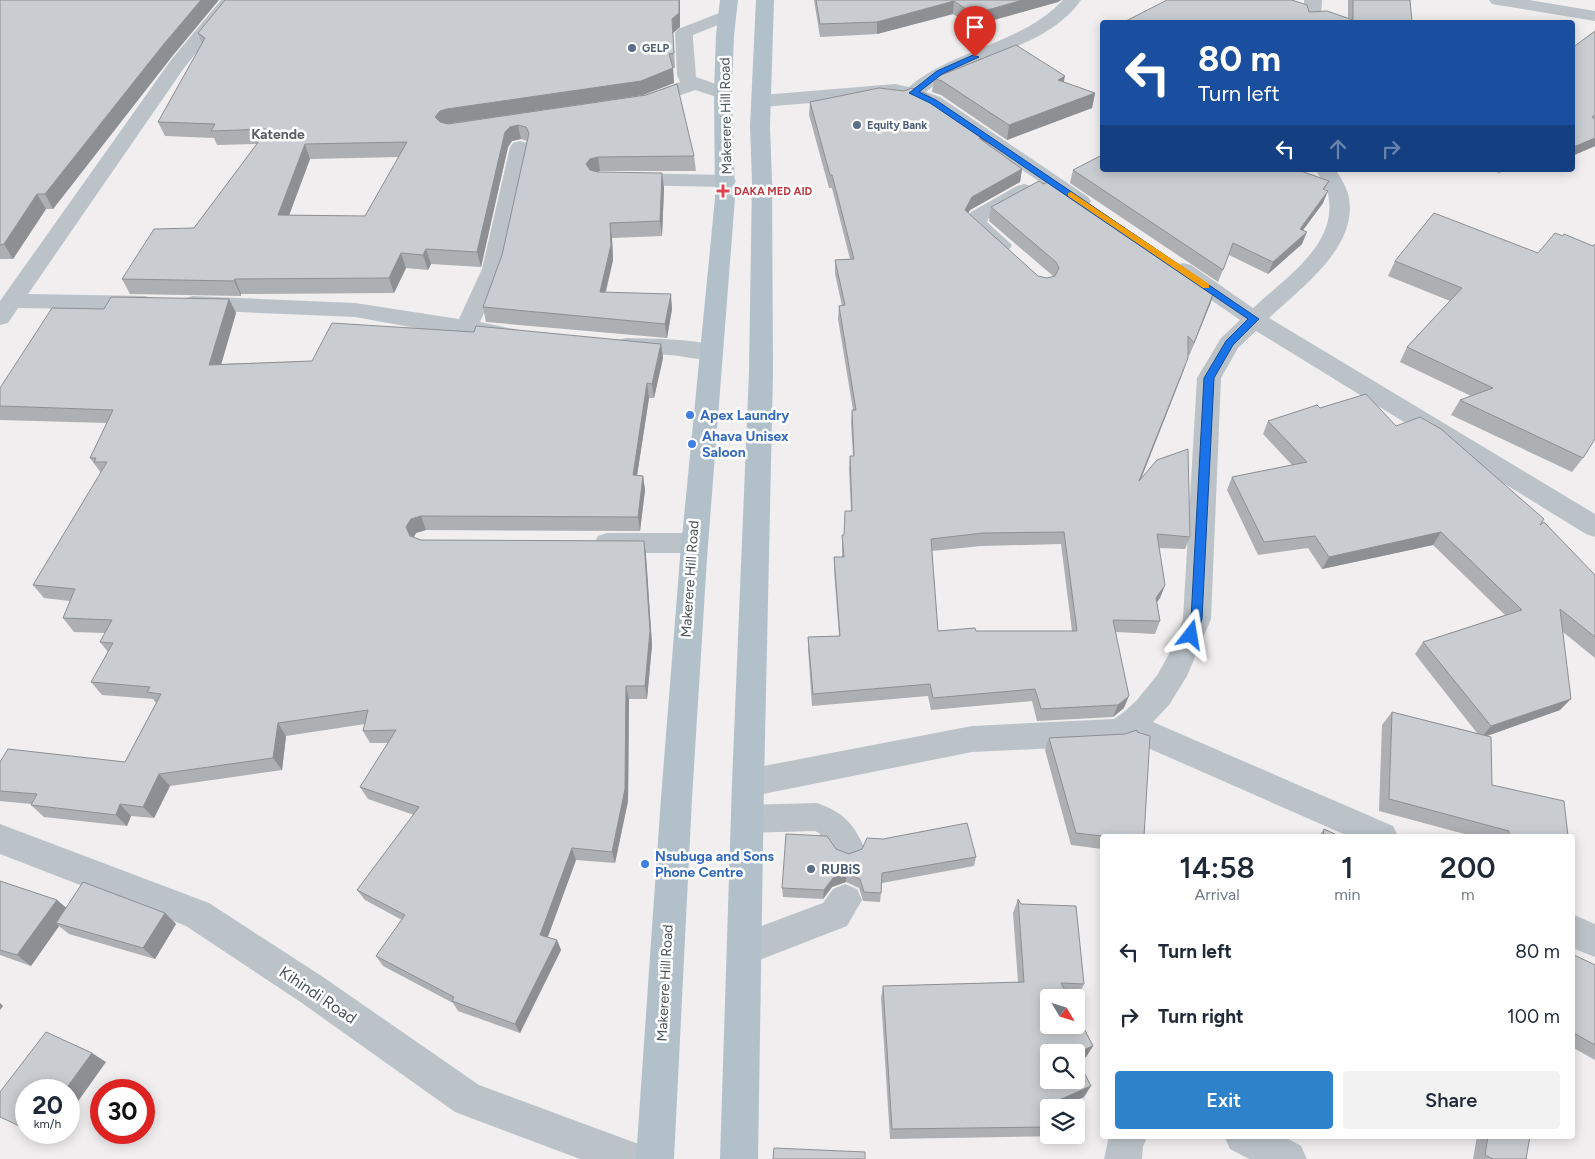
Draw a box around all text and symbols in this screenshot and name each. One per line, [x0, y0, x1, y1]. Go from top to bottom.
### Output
pin [954, 6, 996, 57]
icon: arrive [961, 13, 989, 41]
text: 80 m [1198, 38, 1281, 80]
icon: left [1115, 40, 1180, 105]
marker: GELP [626, 42, 638, 54]
place label: GELP [642, 42, 670, 55]
street label: Makerere Hill Road [716, 57, 736, 175]
text: Turn left [1198, 80, 1280, 107]
marker: Equity Bank [851, 119, 863, 131]
place label: Equity Bank [867, 119, 927, 132]
district label: Katende [251, 126, 305, 143]
icon: left [1271, 135, 1299, 163]
icon: ahead [1324, 135, 1352, 163]
icon: right [1377, 135, 1405, 163]
marker: DAKA MED AID [716, 184, 730, 198]
place label: DAKA MED AID [734, 185, 813, 198]
place label: Apex Laundry [700, 407, 790, 424]
marker: Apex Laundry [684, 409, 696, 421]
place label: Ahava Unisex Saloon [702, 428, 789, 461]
marker: Ahava Unisex Saloon [686, 438, 698, 450]
street label: Makerere Hill Road [677, 520, 703, 638]
position arrow [1164, 608, 1216, 660]
place label: Nsubuga and Sons Phone Centre [655, 848, 774, 881]
text: 14:58 [1179, 849, 1255, 886]
text: 1 [1341, 849, 1354, 886]
text: 200 [1440, 849, 1496, 886]
marker: Nsubuga and Sons Phone Centre [639, 858, 651, 870]
place label: RUBiS [821, 861, 861, 878]
marker: RUBiS [805, 863, 817, 875]
text: Arrival [1195, 885, 1240, 904]
text: min [1334, 885, 1361, 904]
text: m [1461, 885, 1475, 904]
street label: Makerere Hill Road [653, 924, 677, 1042]
icon: left [1115, 938, 1143, 966]
text: Turn left [1158, 940, 1232, 963]
text: 80 m [1515, 940, 1560, 963]
street label: Kihindi Road [276, 962, 360, 1028]
north arrow [1040, 989, 1085, 1034]
map controls [1040, 989, 1085, 1144]
icon: right [1115, 1003, 1143, 1031]
text: Turn right [1158, 1005, 1244, 1028]
text: 100 m [1507, 1005, 1560, 1028]
button: search [1040, 1044, 1085, 1089]
button: Exit [1115, 1071, 1333, 1129]
button: Share [1343, 1071, 1560, 1129]
speed limit sign: 30 [90, 1079, 155, 1144]
text: 20 [32, 1090, 63, 1120]
button: layers [1040, 1099, 1085, 1144]
text: km/h [34, 1117, 61, 1131]

